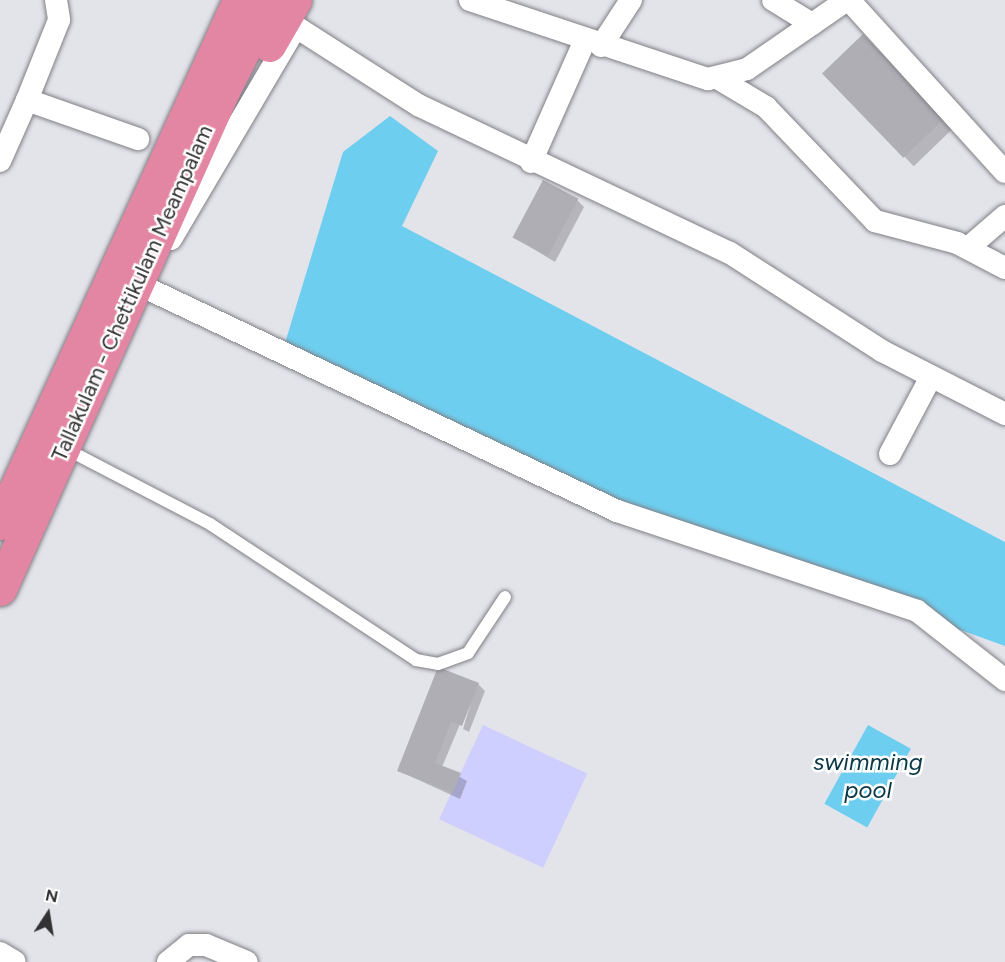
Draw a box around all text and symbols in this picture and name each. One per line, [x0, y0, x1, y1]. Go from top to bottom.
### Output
street label: Tallakulam - Chettikulam Meampalam [46, 121, 218, 465]
water label: swimming pool [813, 748, 923, 804]
north arrow [18, 884, 78, 944]
text: N [44, 885, 60, 906]

